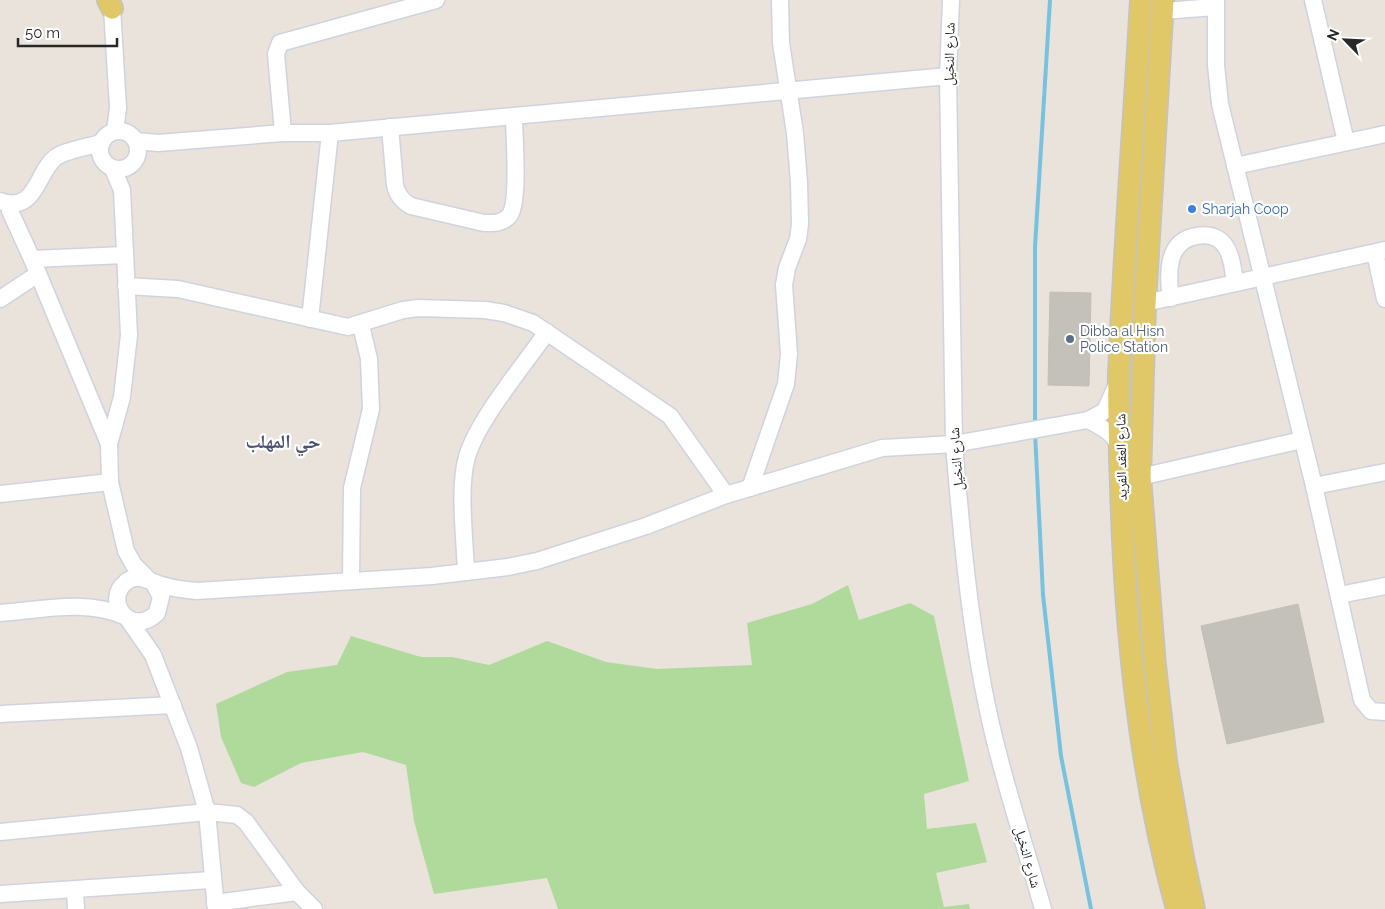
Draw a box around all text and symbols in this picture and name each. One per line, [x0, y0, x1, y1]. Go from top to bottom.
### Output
scale bar [18, 15, 116, 47]
north arrow [1320, 15, 1370, 65]
street label: شارع النخيل [940, 22, 960, 86]
text: 50 m [25, 24, 60, 42]
text: N [1324, 27, 1343, 43]
place label: Sharjah Coop [1202, 201, 1289, 217]
marker: Sharjah Coop [1186, 203, 1198, 215]
place label: Dibba al Hisn Police Station [1080, 323, 1168, 355]
marker: Dibba al Hisn Police Station [1064, 333, 1076, 345]
street label: شارع العقد الفريد [1112, 413, 1132, 500]
street label: شارع النخيل [946, 427, 968, 491]
district label: حي المهلب [245, 430, 321, 457]
street label: شارع النخيل [1010, 824, 1044, 890]

